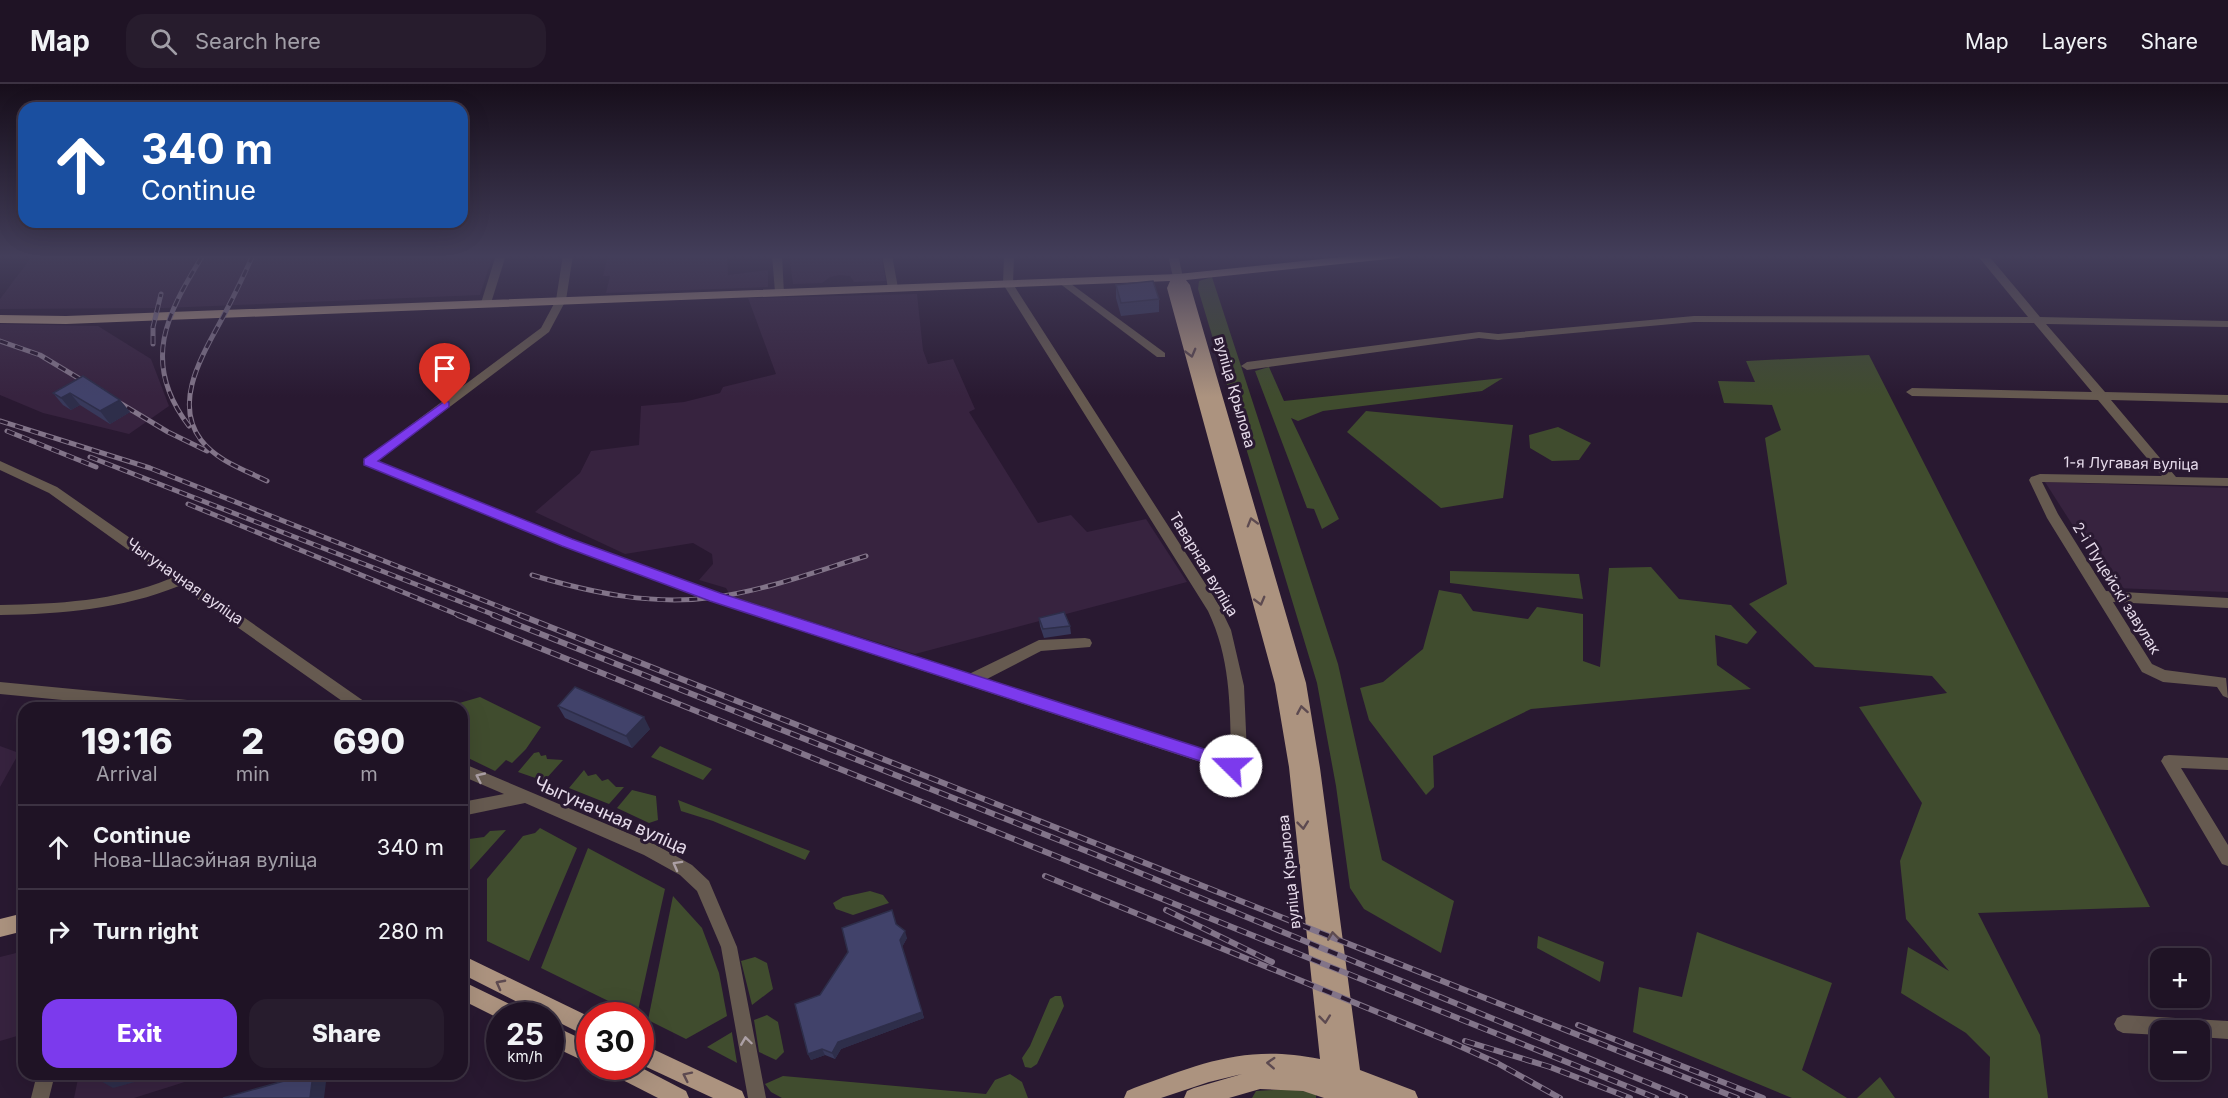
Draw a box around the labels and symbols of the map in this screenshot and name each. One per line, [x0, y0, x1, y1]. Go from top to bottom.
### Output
street label: вуліца Крылова [1210, 334, 1260, 450]
pin [419, 343, 470, 405]
one-way arrow [1184, 347, 1196, 357]
street label: 1-я Лугавая вуліца [2063, 452, 2199, 474]
street label: Таварная вуліца [1165, 508, 1243, 620]
one-way arrow [1247, 517, 1259, 528]
street label: 2-і Пуцейскі завулак [2069, 519, 2165, 657]
street label: Чыгуначная вуліца [123, 534, 247, 628]
one-way arrow [1253, 595, 1265, 606]
one-way arrow [1297, 706, 1309, 715]
position arrow [1199, 734, 1263, 798]
street label: Чыгуначная вуліца [531, 772, 691, 858]
one-way arrow [476, 773, 487, 785]
street label: вуліца Крылова [1274, 814, 1304, 930]
one-way arrow [1296, 820, 1309, 829]
one-way arrow [673, 861, 683, 872]
one-way arrow [1327, 931, 1340, 940]
one-way arrow [495, 979, 506, 991]
speed limit sign: 30 [576, 1002, 654, 1080]
one-way arrow [1318, 1014, 1331, 1023]
one-way arrow [741, 1036, 753, 1045]
one-way arrow [1267, 1056, 1276, 1069]
one-way arrow [683, 1072, 694, 1083]

